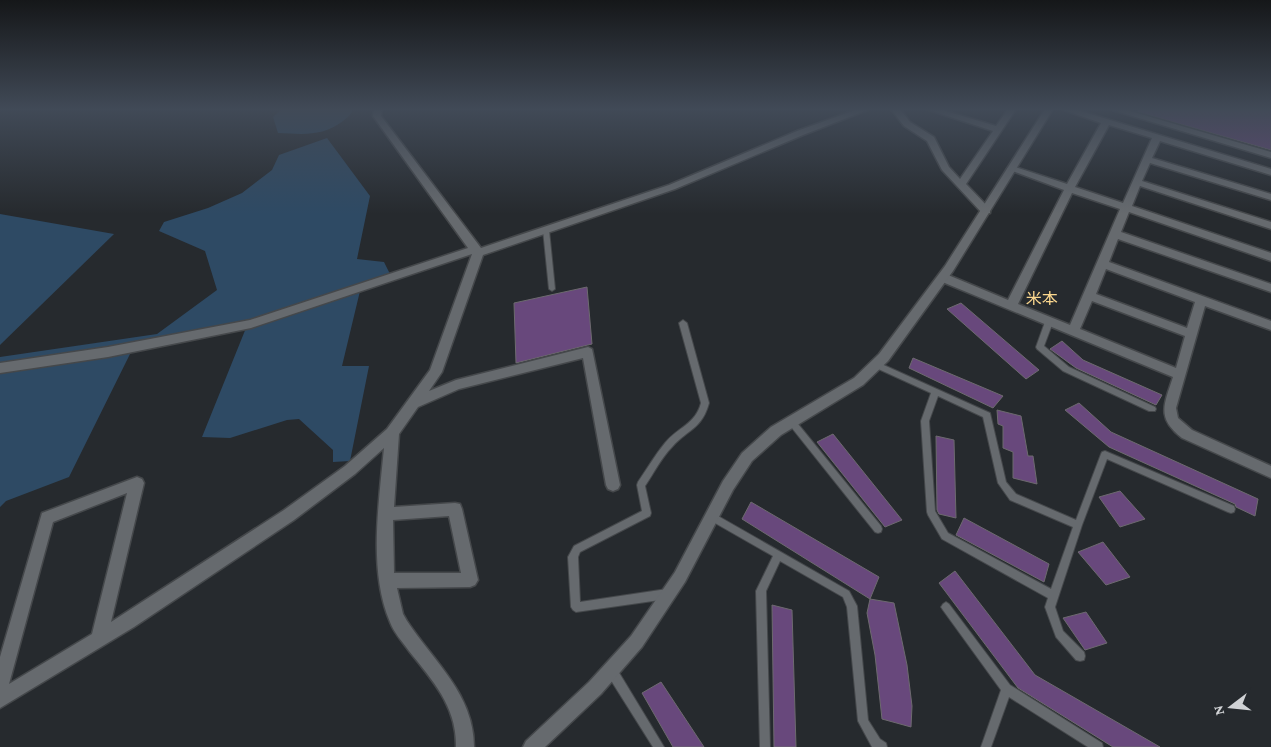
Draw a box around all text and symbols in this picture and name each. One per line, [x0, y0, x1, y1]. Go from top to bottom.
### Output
district label: 米本 [1026, 290, 1058, 307]
north arrow [1206, 682, 1256, 732]
text: N [1209, 703, 1228, 717]

